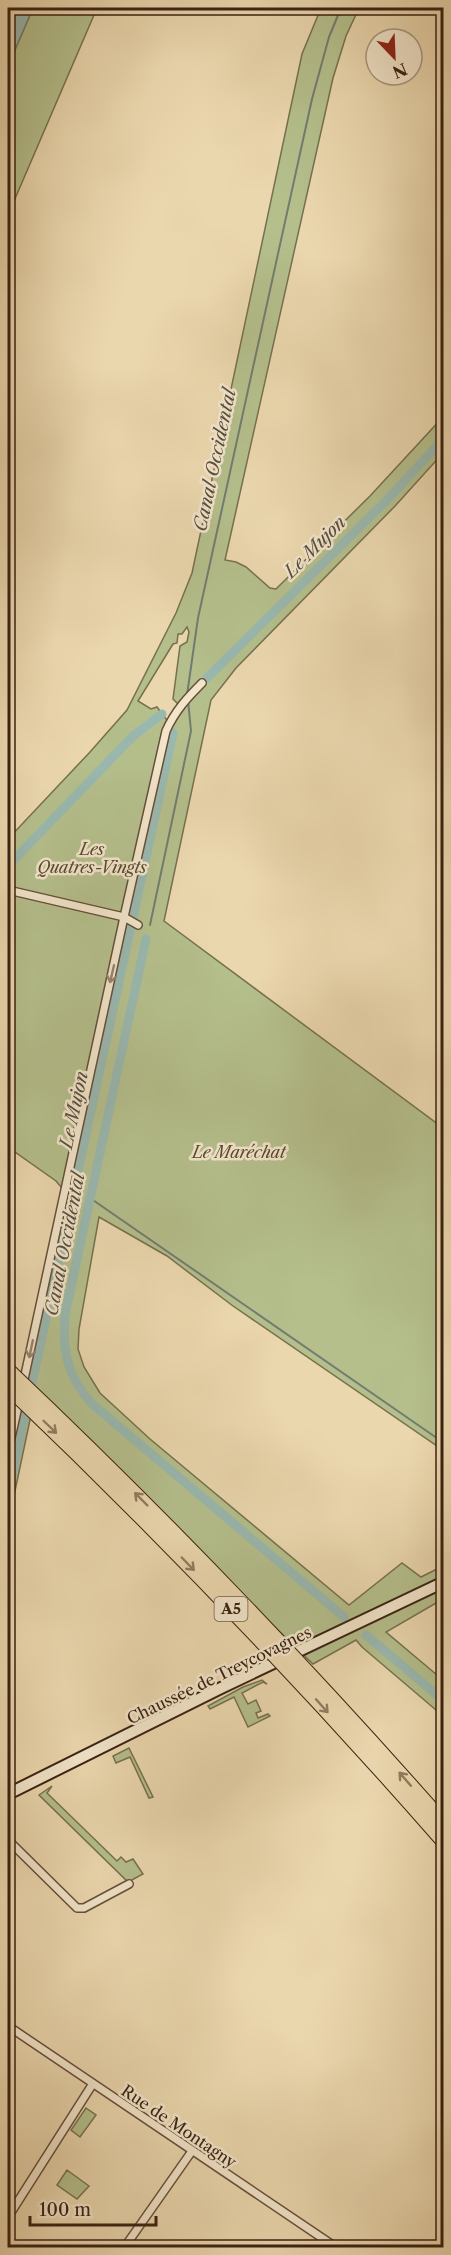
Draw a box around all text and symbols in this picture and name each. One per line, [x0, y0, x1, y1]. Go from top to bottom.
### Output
north arrow [364, 27, 424, 87]
text: N [389, 59, 410, 83]
water label: Canal Occidental [189, 384, 241, 533]
water label: Le Mujon [278, 511, 351, 584]
park label: Les Quatres-Vingts [37, 839, 147, 877]
one-way arrow [106, 964, 118, 983]
water label: Le Mujon [55, 1069, 93, 1153]
park label: Le Maréchat [190, 1142, 287, 1162]
water label: Canal Occidental [40, 1168, 90, 1317]
one-way arrow [25, 1339, 36, 1359]
one-way arrow [42, 1420, 57, 1434]
one-way arrow [134, 1492, 149, 1507]
one-way arrow [181, 1557, 196, 1572]
road number: A5 [214, 1597, 248, 1621]
street label: Chaussée de Treycovagnes [124, 1622, 315, 1728]
one-way arrow [315, 1698, 329, 1713]
one-way arrow [398, 1772, 412, 1787]
street label: Rue de Montagny [118, 2080, 241, 2172]
scale bar [30, 2189, 156, 2227]
text: 100 m [39, 2199, 91, 2221]

